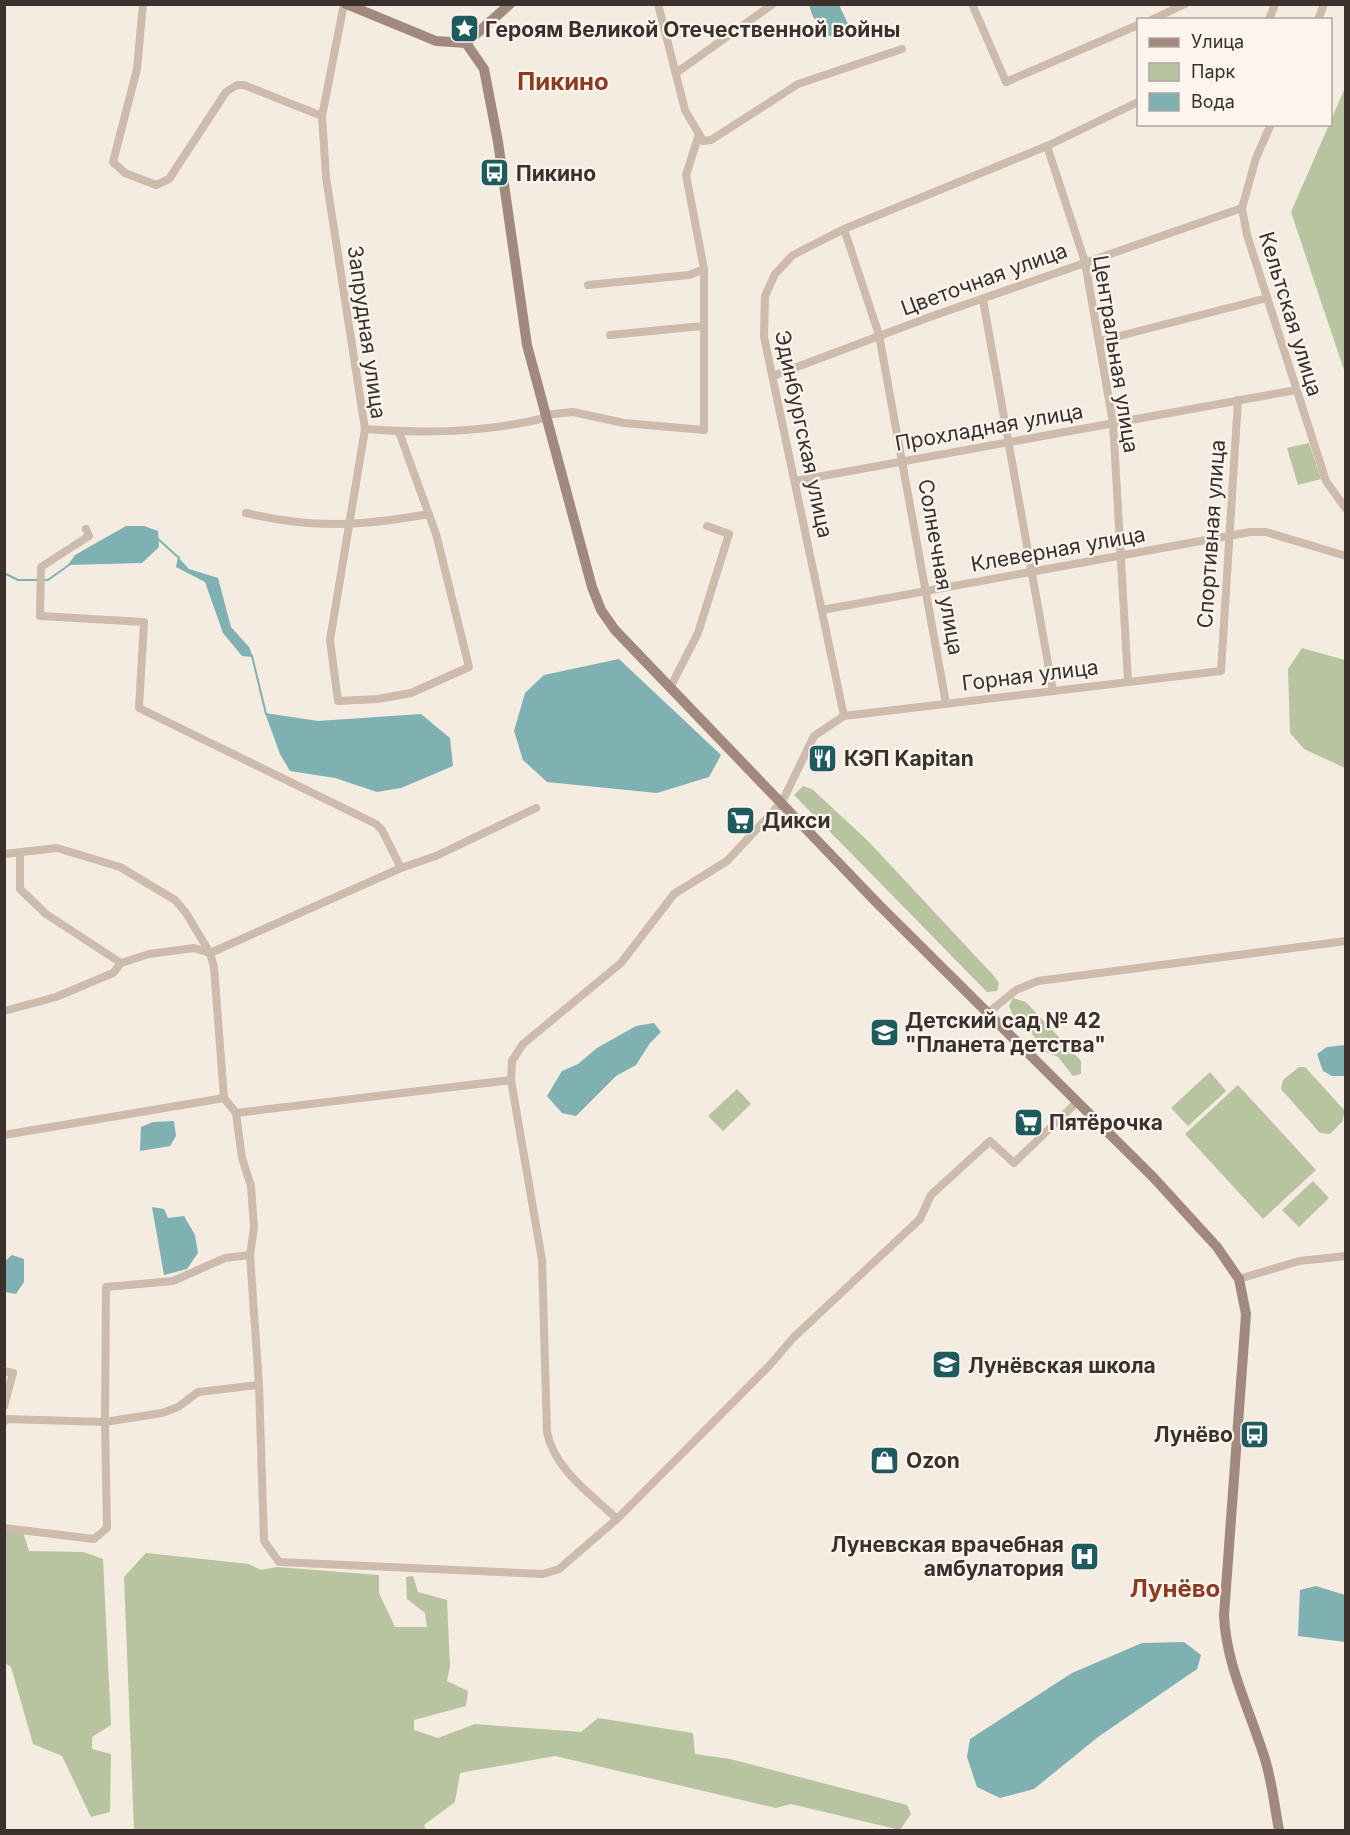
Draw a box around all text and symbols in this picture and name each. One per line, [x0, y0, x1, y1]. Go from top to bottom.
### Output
place icon: Героям Великой Отечественной войны [448, 13, 480, 45]
place label: Героям Великой Отечественной войны [485, 17, 900, 42]
legend [1137, 18, 1332, 126]
text: Улица [1191, 31, 1244, 52]
text: Парк [1191, 61, 1236, 82]
district label: Пикино [517, 67, 609, 96]
text: Вода [1191, 91, 1235, 112]
bus stop icon: Пикино [479, 157, 511, 189]
place label: Пикино [516, 161, 596, 186]
street label: Кельтская улица [1254, 229, 1328, 399]
street label: Цветочная улица [897, 237, 1071, 321]
street label: Запрудная улица [342, 244, 392, 420]
street label: Центральная улица [1088, 253, 1144, 455]
street label: Эдинбургская улица [770, 328, 838, 540]
street label: Прохладная улица [893, 398, 1085, 456]
street label: Спортивная улица [1192, 439, 1230, 629]
street label: Солнечная улица [913, 477, 969, 657]
street label: Клеверная улица [969, 521, 1147, 577]
street label: Горная улица [960, 654, 1100, 696]
restaurant icon: КЭП Kapitan [807, 742, 839, 774]
place label: КЭП Kapitan [844, 746, 974, 771]
supermarket icon: Дикси [725, 804, 757, 836]
place label: Дикси [762, 808, 831, 833]
place label: Детский сад № 42 "Планета детства" [905, 1008, 1106, 1057]
school or university icon: Детский сад № 42 "Планета детства" [868, 1016, 900, 1048]
supermarket icon: Пятёрочка [1012, 1106, 1044, 1138]
place label: Пятёрочка [1049, 1110, 1163, 1135]
school or university icon: Лунёвская школа [931, 1349, 963, 1381]
place label: Лунёвская школа [968, 1353, 1156, 1378]
bus stop icon: Лунёво [1238, 1418, 1270, 1450]
place label: Лунёво [1154, 1422, 1233, 1447]
shop icon: Ozon [869, 1444, 901, 1476]
place label: Ozon [906, 1448, 960, 1473]
place label: Луневская врачебная амбулатория [831, 1532, 1064, 1581]
hospital icon: Луневская врачебная амбулатория [1069, 1540, 1101, 1572]
district label: Лунёво [1130, 1574, 1220, 1603]

